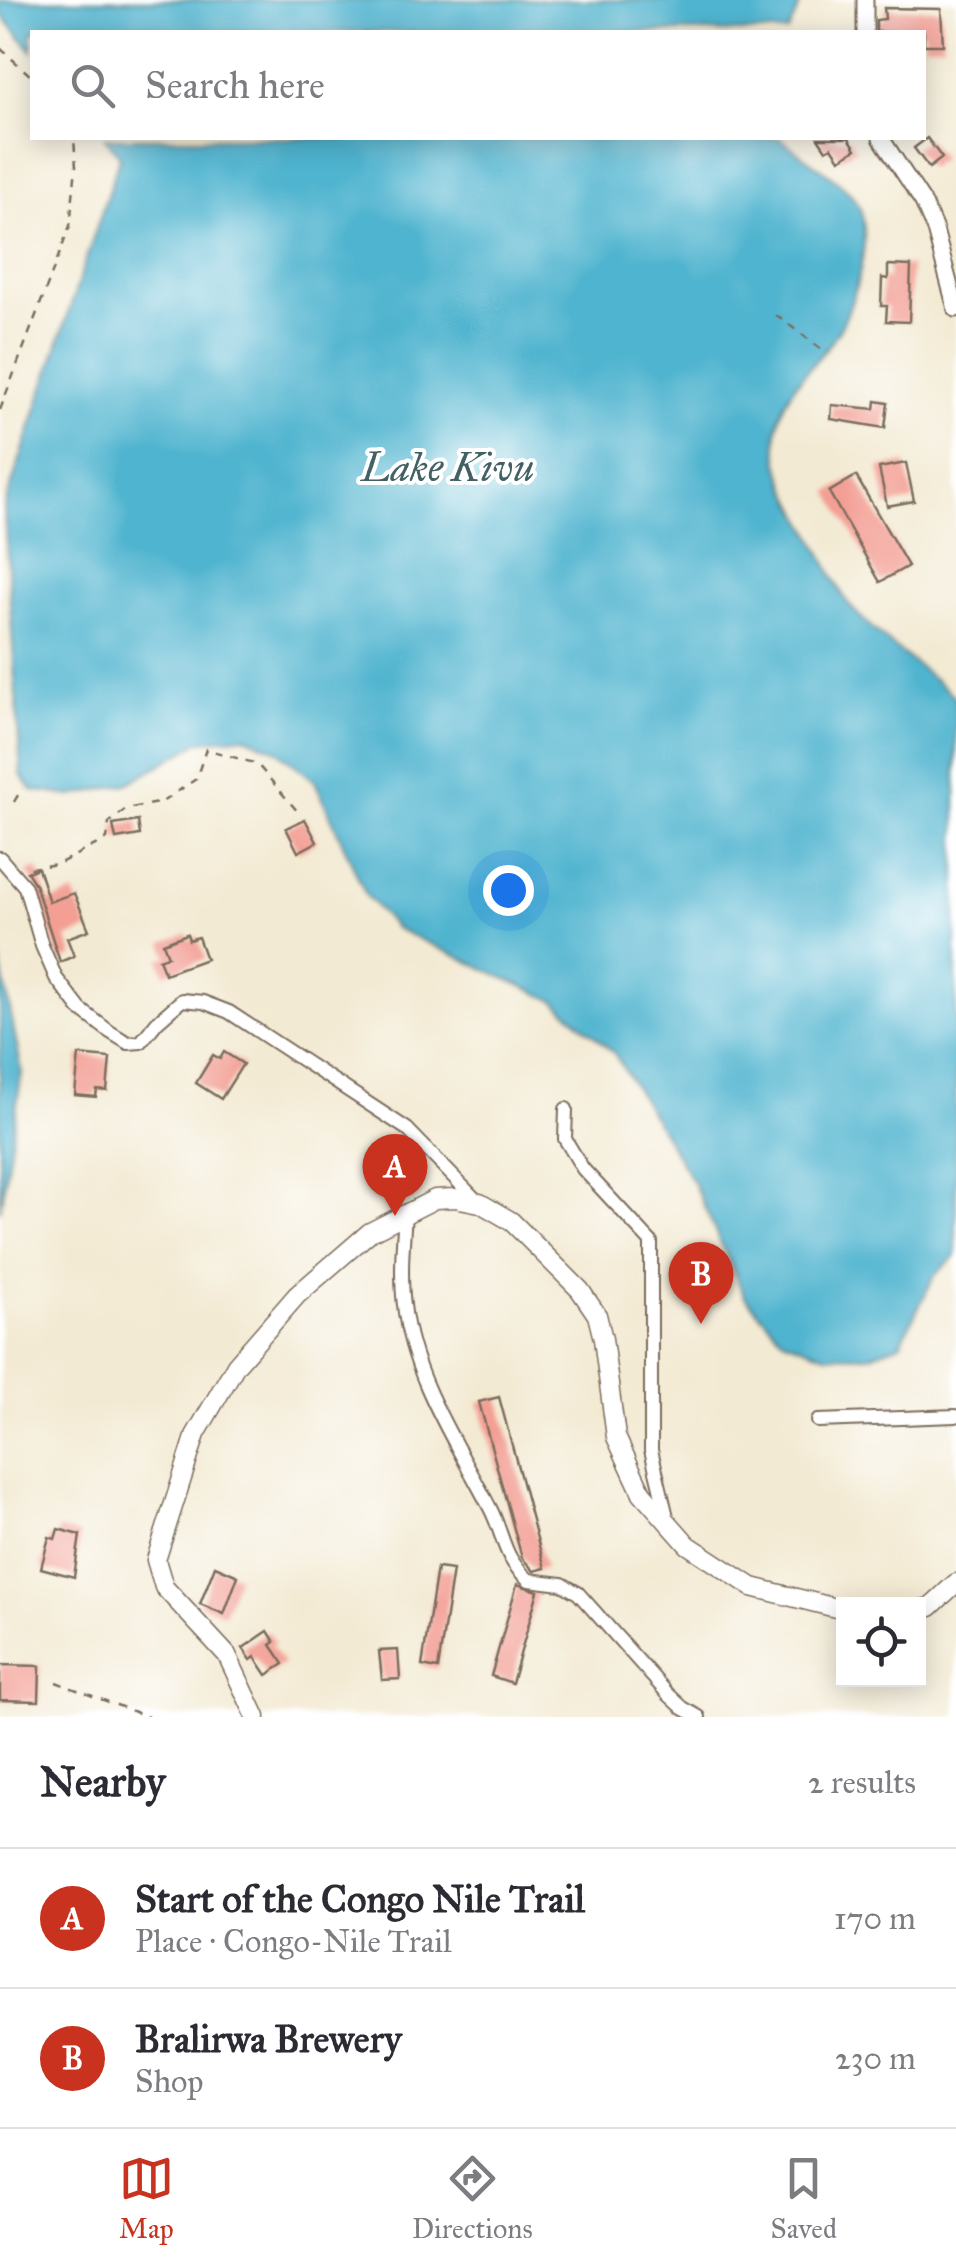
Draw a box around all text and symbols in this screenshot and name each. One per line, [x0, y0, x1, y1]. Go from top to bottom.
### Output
search box [30, 30, 926, 140]
icon: search [65, 58, 120, 113]
text: Search here [145, 62, 325, 108]
water label: Lake Kivu [360, 443, 534, 492]
your location [483, 865, 534, 916]
pin: A [362, 1134, 428, 1216]
pin: B [668, 1242, 734, 1324]
map controls [836, 1597, 926, 1687]
button: locate [836, 1597, 926, 1687]
text: Nearby [40, 1756, 165, 1808]
text: 2 results [808, 1763, 916, 1802]
text: Start of the Congo Nile Trail [135, 1876, 585, 1922]
text: A [62, 1899, 83, 1938]
text: 170 m [834, 1899, 916, 1938]
text: Place · Congo-Nile Trail [135, 1922, 452, 1961]
text: Bralirwa Brewery [135, 2016, 402, 2062]
text: B [62, 2039, 83, 2078]
text: 230 m [835, 2039, 916, 2078]
text: Shop [135, 2062, 203, 2101]
tab: Map [119, 2151, 174, 2246]
tab: Directions [412, 2151, 533, 2246]
tab: Saved [771, 2151, 837, 2246]

